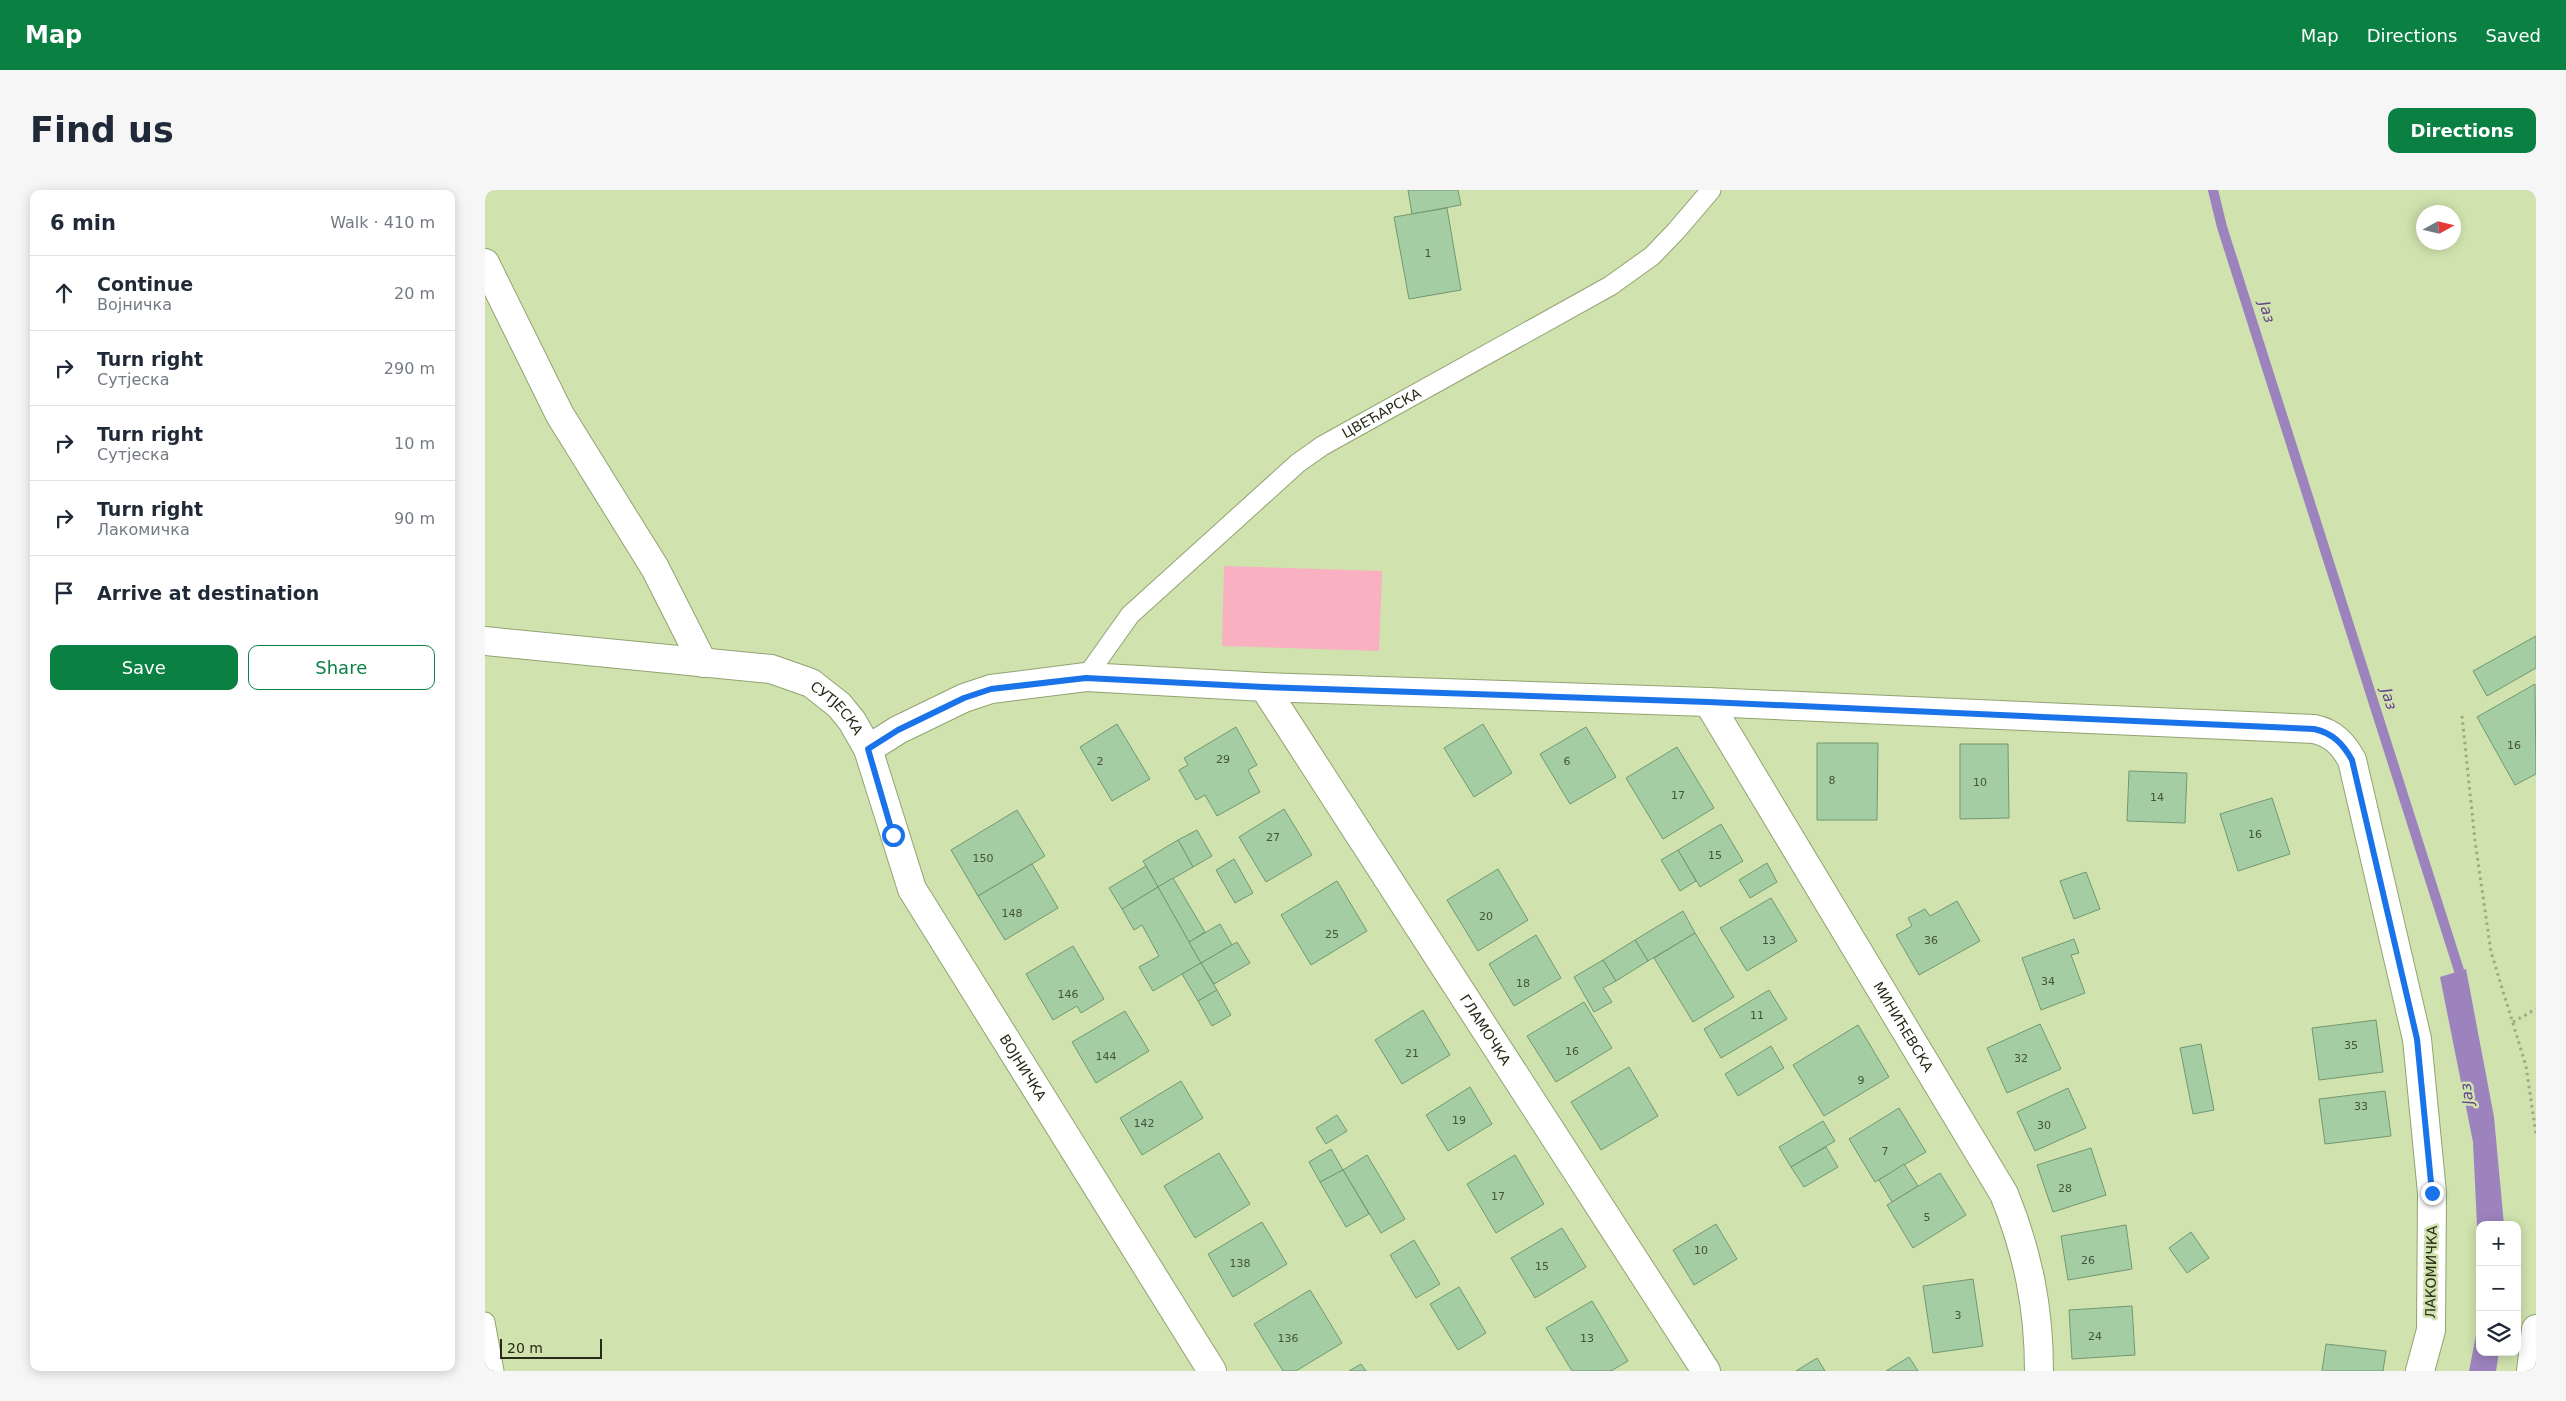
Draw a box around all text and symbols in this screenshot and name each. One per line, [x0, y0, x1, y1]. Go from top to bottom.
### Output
text: Map [25, 21, 82, 49]
text: Map [2301, 25, 2339, 46]
text: Directions [2367, 25, 2457, 46]
text: Saved [2485, 25, 2541, 46]
button: Directions [2388, 108, 2536, 153]
text: Find us [30, 110, 174, 150]
north arrow [2416, 205, 2461, 250]
text: 6 min [50, 211, 116, 235]
text: Walk · 410 m [330, 213, 435, 232]
house number: 1 [1425, 247, 1432, 260]
text: Continue [97, 273, 193, 295]
icon: ahead [50, 279, 78, 307]
text: 20 m [394, 284, 435, 303]
text: Војничка [97, 295, 172, 314]
water label: Јаз [2254, 296, 2279, 325]
text: Turn right [97, 348, 203, 370]
icon: right [50, 354, 78, 382]
text: 290 m [384, 359, 435, 378]
text: Сутјеска [97, 370, 170, 389]
street label: ЦВЕЋАРСКА [1339, 384, 1424, 441]
text: Turn right [97, 423, 203, 445]
icon: right [50, 429, 78, 457]
text: 10 m [394, 434, 435, 453]
text: Сутјеска [97, 445, 170, 464]
text: Turn right [97, 498, 203, 520]
icon: right [50, 504, 78, 532]
text: 90 m [394, 509, 435, 528]
text: Лакомичка [97, 520, 190, 539]
icon: arrive [50, 579, 78, 607]
text: Arrive at destination [97, 582, 319, 604]
button: Save [50, 645, 238, 690]
button: Share [248, 645, 435, 690]
street label: СУТЈЕСКА [807, 678, 866, 738]
water label: Јаз [2376, 683, 2401, 712]
house number: 16 [2507, 739, 2521, 752]
house number: 29 [1216, 753, 1230, 766]
house number: 2 [1097, 755, 1104, 768]
house number: 6 [1564, 755, 1571, 768]
house number: 8 [1829, 774, 1836, 787]
house number: 10 [1973, 776, 1987, 789]
house number: 17 [1671, 789, 1685, 802]
house number: 14 [2150, 791, 2164, 804]
route start [882, 824, 905, 847]
house number: 16 [2248, 828, 2262, 841]
house number: 27 [1266, 831, 1280, 844]
house number: 15 [1708, 849, 1722, 862]
house number: 150 [973, 852, 994, 865]
house number: 148 [1002, 907, 1023, 920]
house number: 20 [1479, 910, 1493, 923]
house number: 25 [1325, 928, 1339, 941]
house number: 13 [1762, 934, 1776, 947]
house number: 36 [1924, 934, 1938, 947]
house number: 34 [2041, 975, 2055, 988]
house number: 18 [1516, 977, 1530, 990]
street label: МИНИЋЕВСКА [1870, 979, 1937, 1075]
house number: 146 [1058, 988, 1079, 1001]
street label: ГЛАМОЧКА [1457, 991, 1514, 1068]
house number: 11 [1750, 1009, 1764, 1022]
street label: ВОЈНИЧКА [996, 1031, 1050, 1104]
house number: 35 [2344, 1039, 2358, 1052]
house number: 16 [1565, 1045, 1579, 1058]
house number: 21 [1405, 1047, 1419, 1060]
house number: 144 [1096, 1050, 1117, 1063]
house number: 32 [2014, 1052, 2028, 1065]
house number: 9 [1858, 1074, 1865, 1087]
water label: Јаз [2457, 1082, 2478, 1109]
house number: 33 [2354, 1100, 2368, 1113]
house number: 19 [1452, 1114, 1466, 1127]
house number: 142 [1134, 1117, 1155, 1130]
house number: 30 [2037, 1119, 2051, 1132]
house number: 7 [1882, 1145, 1889, 1158]
house number: 28 [2058, 1182, 2072, 1195]
route end [2421, 1182, 2444, 1205]
house number: 17 [1491, 1190, 1505, 1203]
house number: 5 [1924, 1211, 1931, 1224]
map controls [2476, 1221, 2521, 1356]
button: + [2476, 1221, 2521, 1266]
street label: ЛАКОМИЧКА [2422, 1225, 2440, 1318]
house number: 10 [1694, 1244, 1708, 1257]
house number: 26 [2081, 1254, 2095, 1267]
house number: 138 [1230, 1257, 1251, 1270]
house number: 15 [1535, 1260, 1549, 1273]
button: − [2476, 1266, 2521, 1311]
house number: 3 [1955, 1309, 1962, 1322]
button: layers [2476, 1311, 2521, 1356]
house number: 24 [2088, 1330, 2102, 1343]
house number: 136 [1278, 1332, 1299, 1345]
house number: 13 [1580, 1332, 1594, 1345]
scale bar [500, 1336, 603, 1359]
text: 20 m [507, 1340, 543, 1356]

